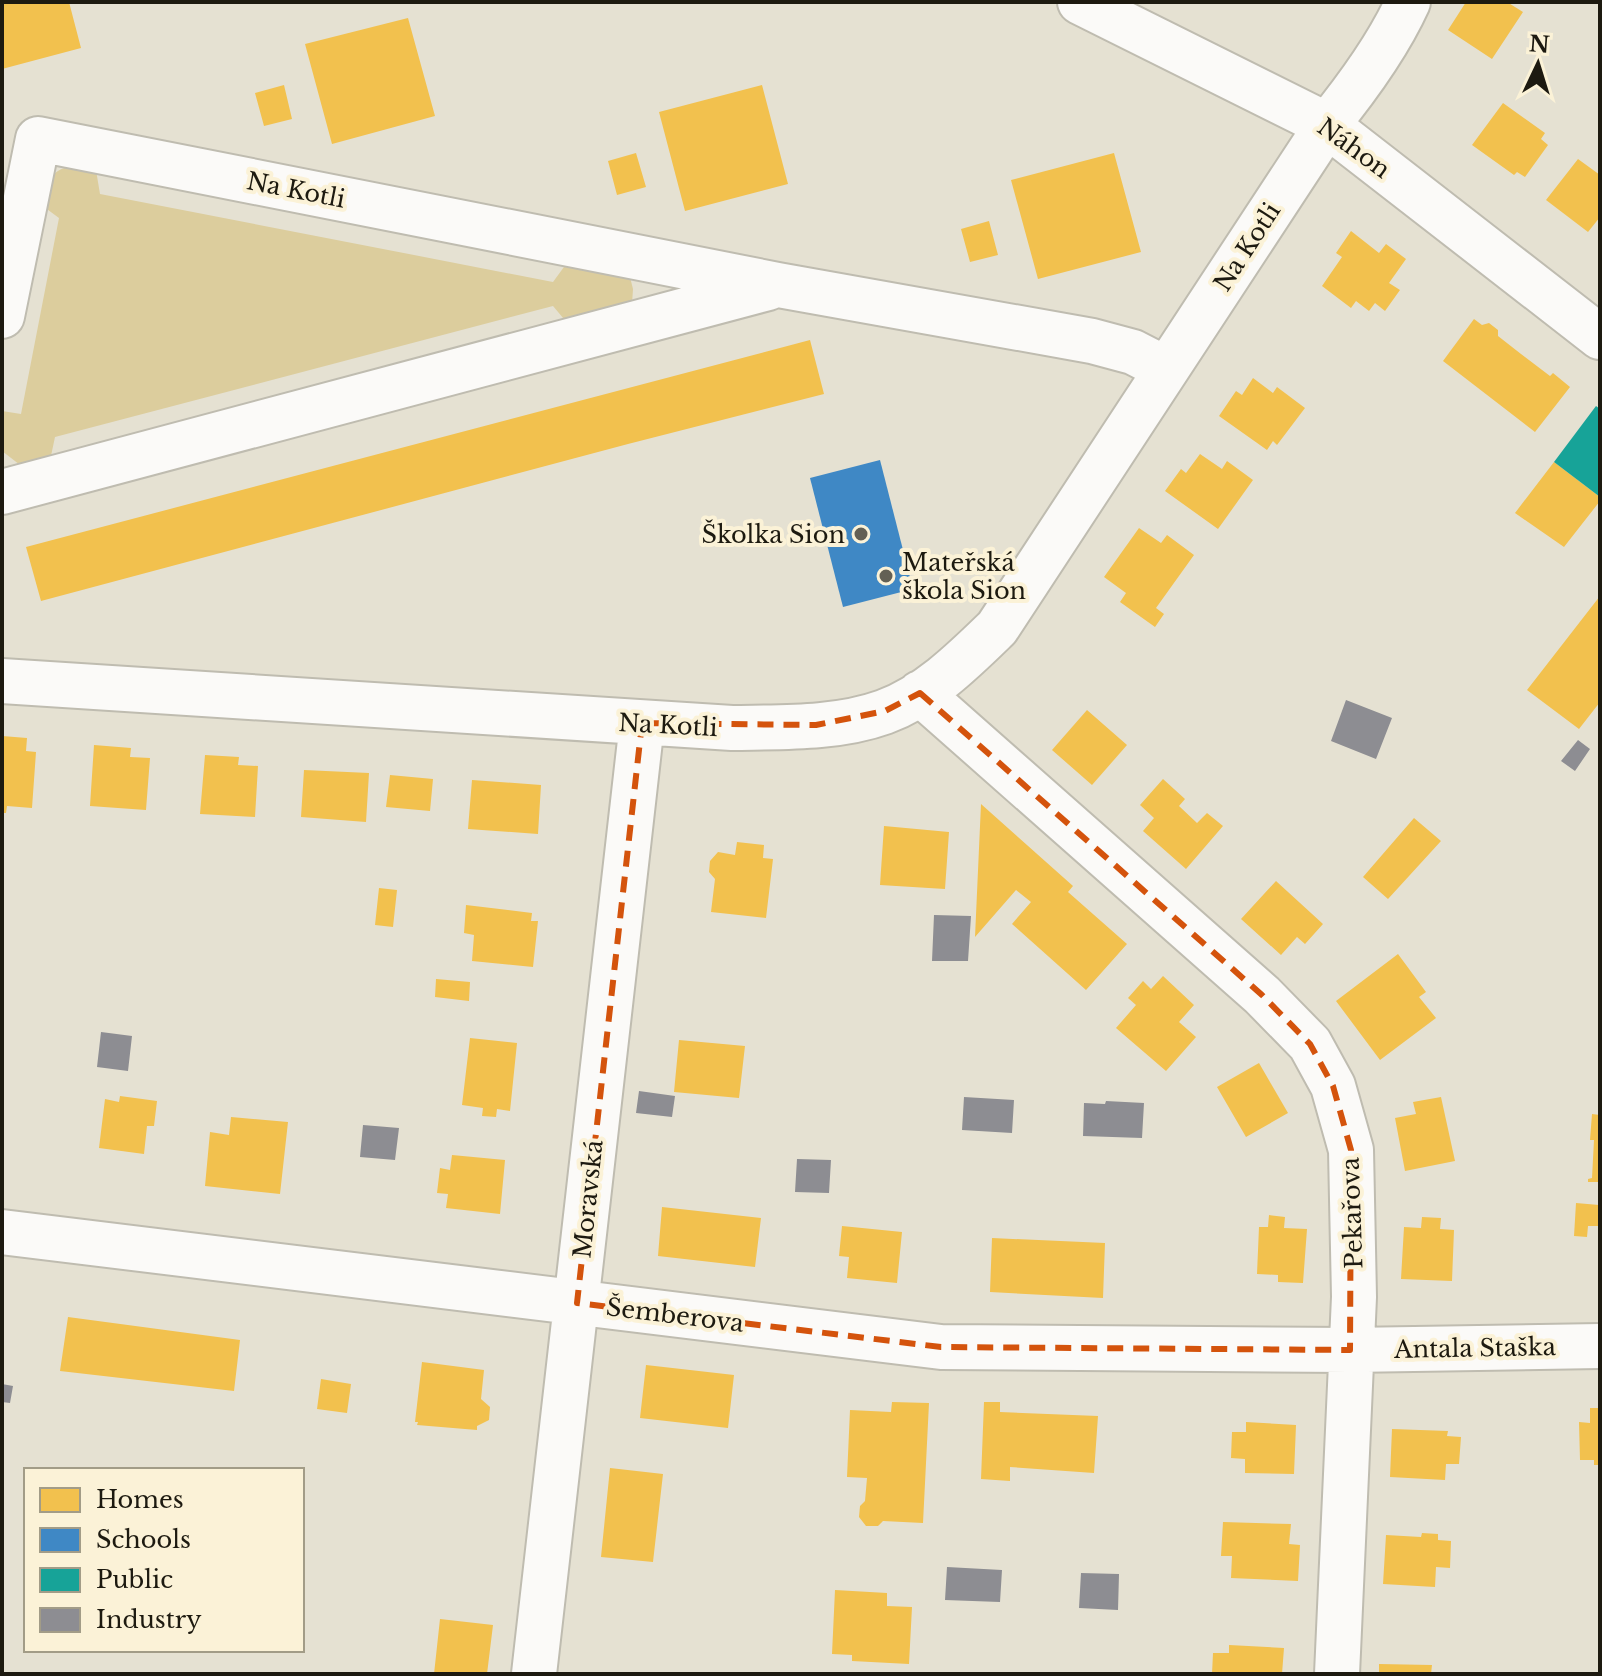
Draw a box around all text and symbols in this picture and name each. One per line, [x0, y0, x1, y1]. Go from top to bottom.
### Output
north arrow [1498, 24, 1578, 104]
text: N [1528, 30, 1551, 59]
street label: Náhon [1312, 112, 1396, 184]
street label: Na Kotli [244, 166, 348, 214]
street label: Na Kotli [1208, 197, 1286, 297]
place label: Školka Sion [702, 519, 845, 549]
marker: Školka Sion [852, 525, 870, 543]
place label: Mateřská škola Sion [902, 548, 1026, 605]
marker: Mateřská škola Sion [877, 567, 895, 585]
street label: Na Kotli [618, 708, 718, 742]
street label: Moravská [567, 1138, 609, 1260]
street label: Pekařova [1336, 1156, 1368, 1269]
street label: Šemberova [604, 1291, 746, 1338]
street label: Antala Staška [1393, 1332, 1557, 1364]
legend [24, 1468, 304, 1652]
text: Homes [96, 1485, 184, 1514]
text: Schools [96, 1525, 191, 1554]
text: Public [96, 1565, 173, 1594]
text: Industry [96, 1605, 202, 1634]

